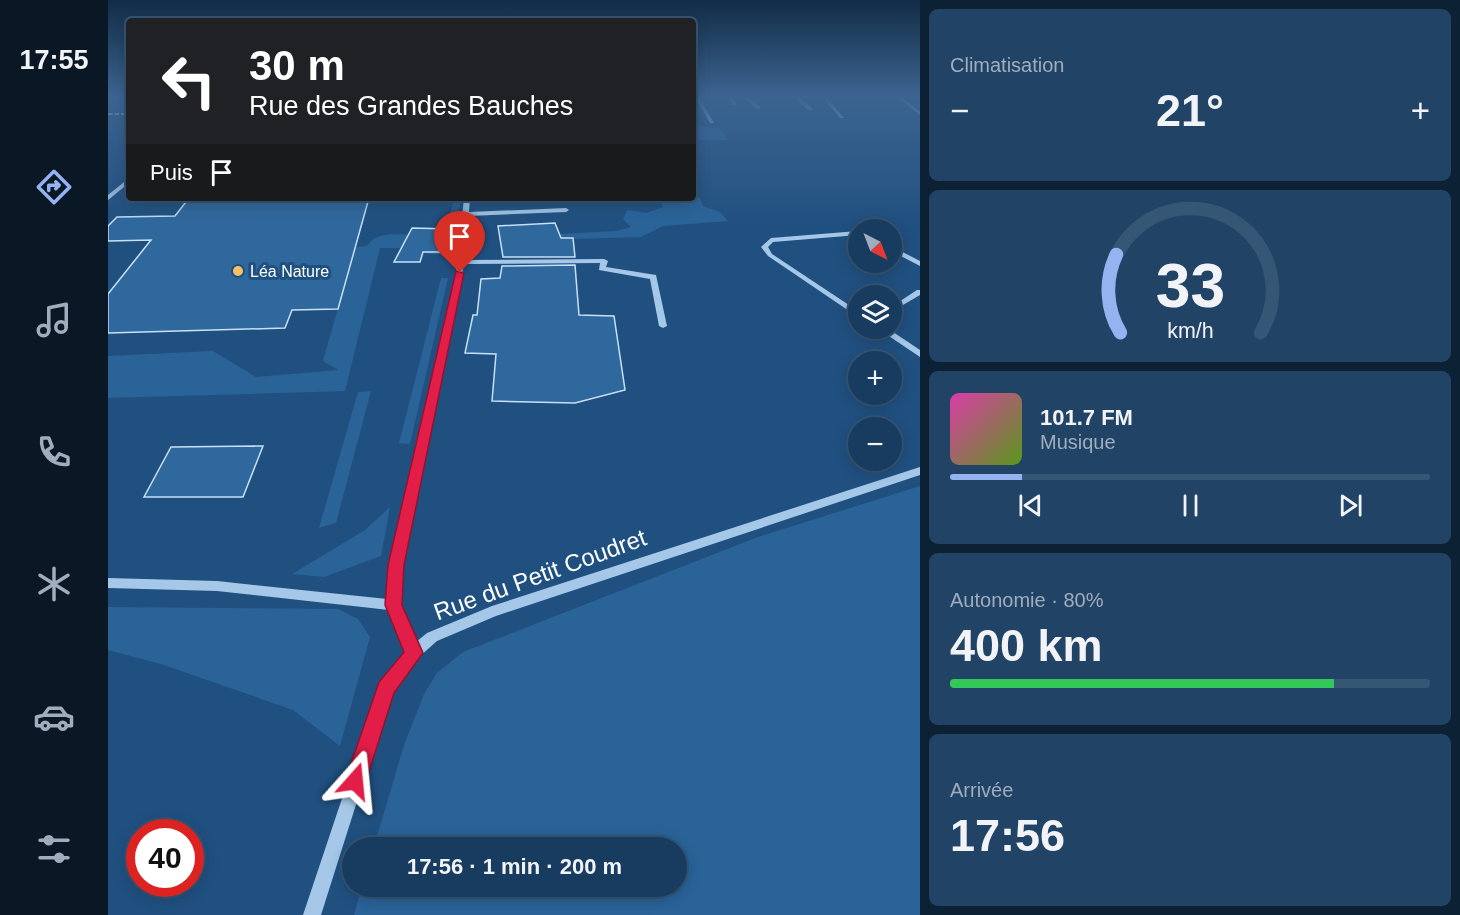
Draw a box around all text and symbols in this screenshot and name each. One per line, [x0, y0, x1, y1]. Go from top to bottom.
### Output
icon: left [150, 42, 228, 120]
text: 30 m [249, 42, 345, 89]
text: 17:55 [19, 45, 89, 75]
text: Climatisation [950, 54, 1064, 76]
text: 21° [1156, 85, 1224, 136]
text: Rue des Grandes Bauches [249, 91, 573, 121]
text: − [950, 92, 969, 129]
text: + [1411, 92, 1430, 129]
icon: arrive [205, 156, 238, 189]
text: Puis [150, 160, 193, 185]
icon: directions [33, 166, 75, 208]
pin [434, 211, 485, 273]
north arrow [848, 219, 902, 273]
map controls [848, 219, 902, 471]
icon: arrive [443, 220, 476, 253]
text: 33 [1155, 251, 1225, 320]
place label: Léa Nature [250, 263, 329, 280]
marker: Léa Nature [231, 264, 245, 278]
button: layers [848, 285, 902, 339]
icon: music [33, 299, 75, 341]
text: km/h [1167, 320, 1213, 344]
button: + [848, 351, 902, 405]
text: 101.7 FM [1040, 405, 1133, 430]
button: − [848, 417, 902, 471]
icon: phone [33, 431, 75, 473]
text: Musique [1040, 431, 1116, 453]
icon: previous [1014, 489, 1047, 522]
icon: pause [1174, 489, 1207, 522]
icon: next [1334, 489, 1367, 522]
street label: Rue du Petit Coudret [430, 523, 650, 626]
icon: climate [33, 563, 75, 605]
text: Autonomie · 80% [950, 589, 1103, 611]
text: 400 km [950, 620, 1103, 671]
icon: car [33, 696, 75, 738]
position arrow [323, 749, 387, 813]
text: Arrivée [950, 779, 1013, 801]
text: 17:56 [950, 810, 1065, 861]
speed limit sign: 40 [126, 819, 204, 897]
icon: filters [33, 828, 75, 870]
text: 17:56 · 1 min · 200 m [407, 854, 622, 879]

